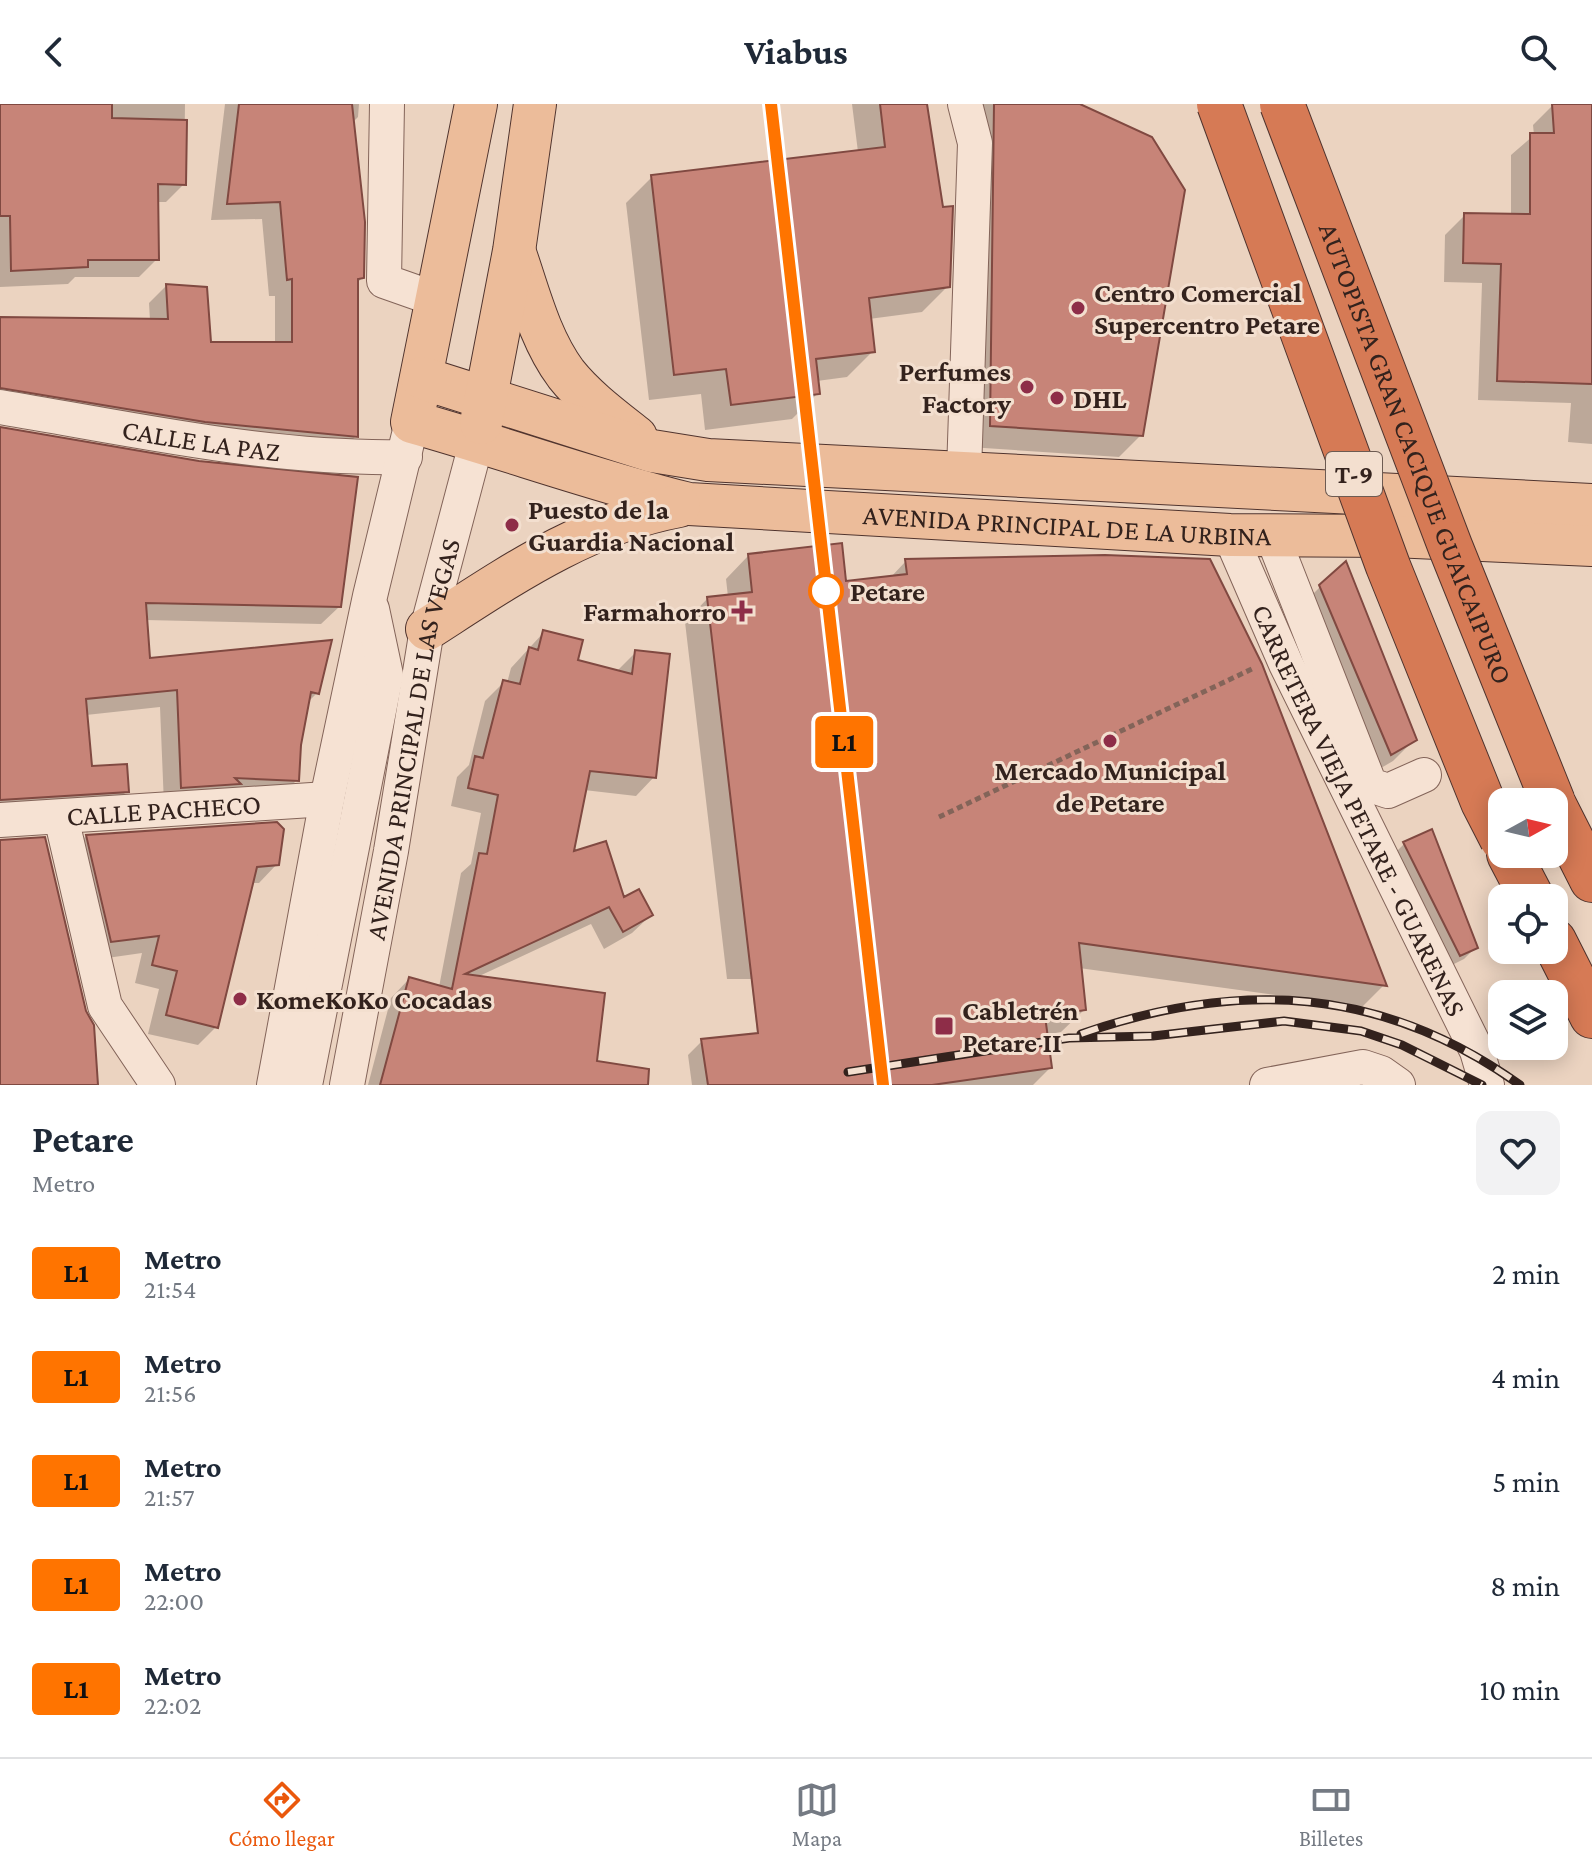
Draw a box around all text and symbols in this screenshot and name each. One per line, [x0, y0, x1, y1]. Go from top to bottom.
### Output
icon: back [32, 30, 76, 74]
icon: search [1516, 30, 1560, 74]
text: Viabus [744, 32, 848, 72]
street label: AUTOPISTA GRAN CACIQUE GUAICAIPURO [1313, 218, 1519, 688]
place label: Centro Comercial Supercentro Petare [1094, 277, 1320, 340]
marker: Centro Comercial Supercentro Petare [1069, 299, 1087, 317]
place label: Perfumes Factory [899, 356, 1011, 419]
marker: Perfumes Factory [1018, 378, 1036, 396]
place label: DHL [1073, 383, 1127, 414]
marker: DHL [1048, 389, 1066, 407]
street label: CALLE LA PAZ [120, 413, 282, 467]
road number: T-9 [1326, 452, 1382, 496]
place label: Puesto de la Guardia Nacional [528, 494, 734, 557]
street label: AVENIDA PRINCIPAL DE LA URBINA [862, 498, 1271, 551]
marker: Puesto de la Guardia Nacional [503, 516, 521, 534]
street label: AVENIDA PRINCIPAL DE LAS VEGAS [359, 535, 466, 942]
marker: Petare [809, 574, 843, 608]
place label: Petare [850, 576, 925, 607]
place label: Farmahorro [583, 596, 726, 627]
street label: CARRETERA VIEJA PETARE - GUARENAS [1246, 599, 1473, 1021]
marker: Farmahorro [733, 602, 751, 620]
line badge: L1 [808, 716, 880, 768]
text: L1 [831, 726, 857, 757]
marker: Mercado Municipal de Petare [1101, 732, 1119, 750]
place label: Mercado Municipal de Petare [994, 755, 1226, 818]
street label: CALLE PACHECO [66, 788, 262, 831]
north arrow [1488, 788, 1568, 868]
map controls [1488, 788, 1568, 1060]
button: locate [1488, 884, 1568, 964]
button: layers [1488, 980, 1568, 1060]
place label: KomeKoKo Cocadas [256, 984, 492, 1015]
marker: KomeKoKo Cocadas [231, 990, 249, 1008]
place label: Cabletrén Petare II [962, 995, 1079, 1058]
marker: Cabletrén Petare II [933, 1015, 955, 1037]
button: heart [1476, 1111, 1560, 1195]
text: Petare [32, 1118, 134, 1160]
text: Metro [32, 1169, 95, 1198]
text: Metro [144, 1242, 222, 1275]
text: L1 [63, 1257, 89, 1288]
text: 2 min [1492, 1257, 1560, 1290]
text: 21:54 [144, 1275, 197, 1304]
text: Metro [144, 1346, 222, 1379]
text: L1 [63, 1361, 89, 1392]
text: 4 min [1491, 1361, 1560, 1394]
text: 21:56 [144, 1379, 196, 1408]
text: Metro [144, 1450, 222, 1483]
text: L1 [63, 1465, 89, 1496]
text: 5 min [1492, 1465, 1560, 1498]
text: 21:57 [144, 1483, 194, 1512]
text: Metro [144, 1554, 222, 1587]
text: L1 [63, 1569, 89, 1600]
text: 8 min [1490, 1569, 1560, 1602]
text: 22:00 [144, 1587, 204, 1616]
text: Metro [144, 1658, 222, 1691]
text: L1 [63, 1673, 89, 1704]
text: 10 min [1479, 1673, 1560, 1706]
text: 22:02 [144, 1691, 201, 1720]
tab: Cómo llegar [229, 1778, 335, 1851]
tab: Mapa [792, 1778, 842, 1851]
tab: Billetes [1299, 1778, 1363, 1851]

